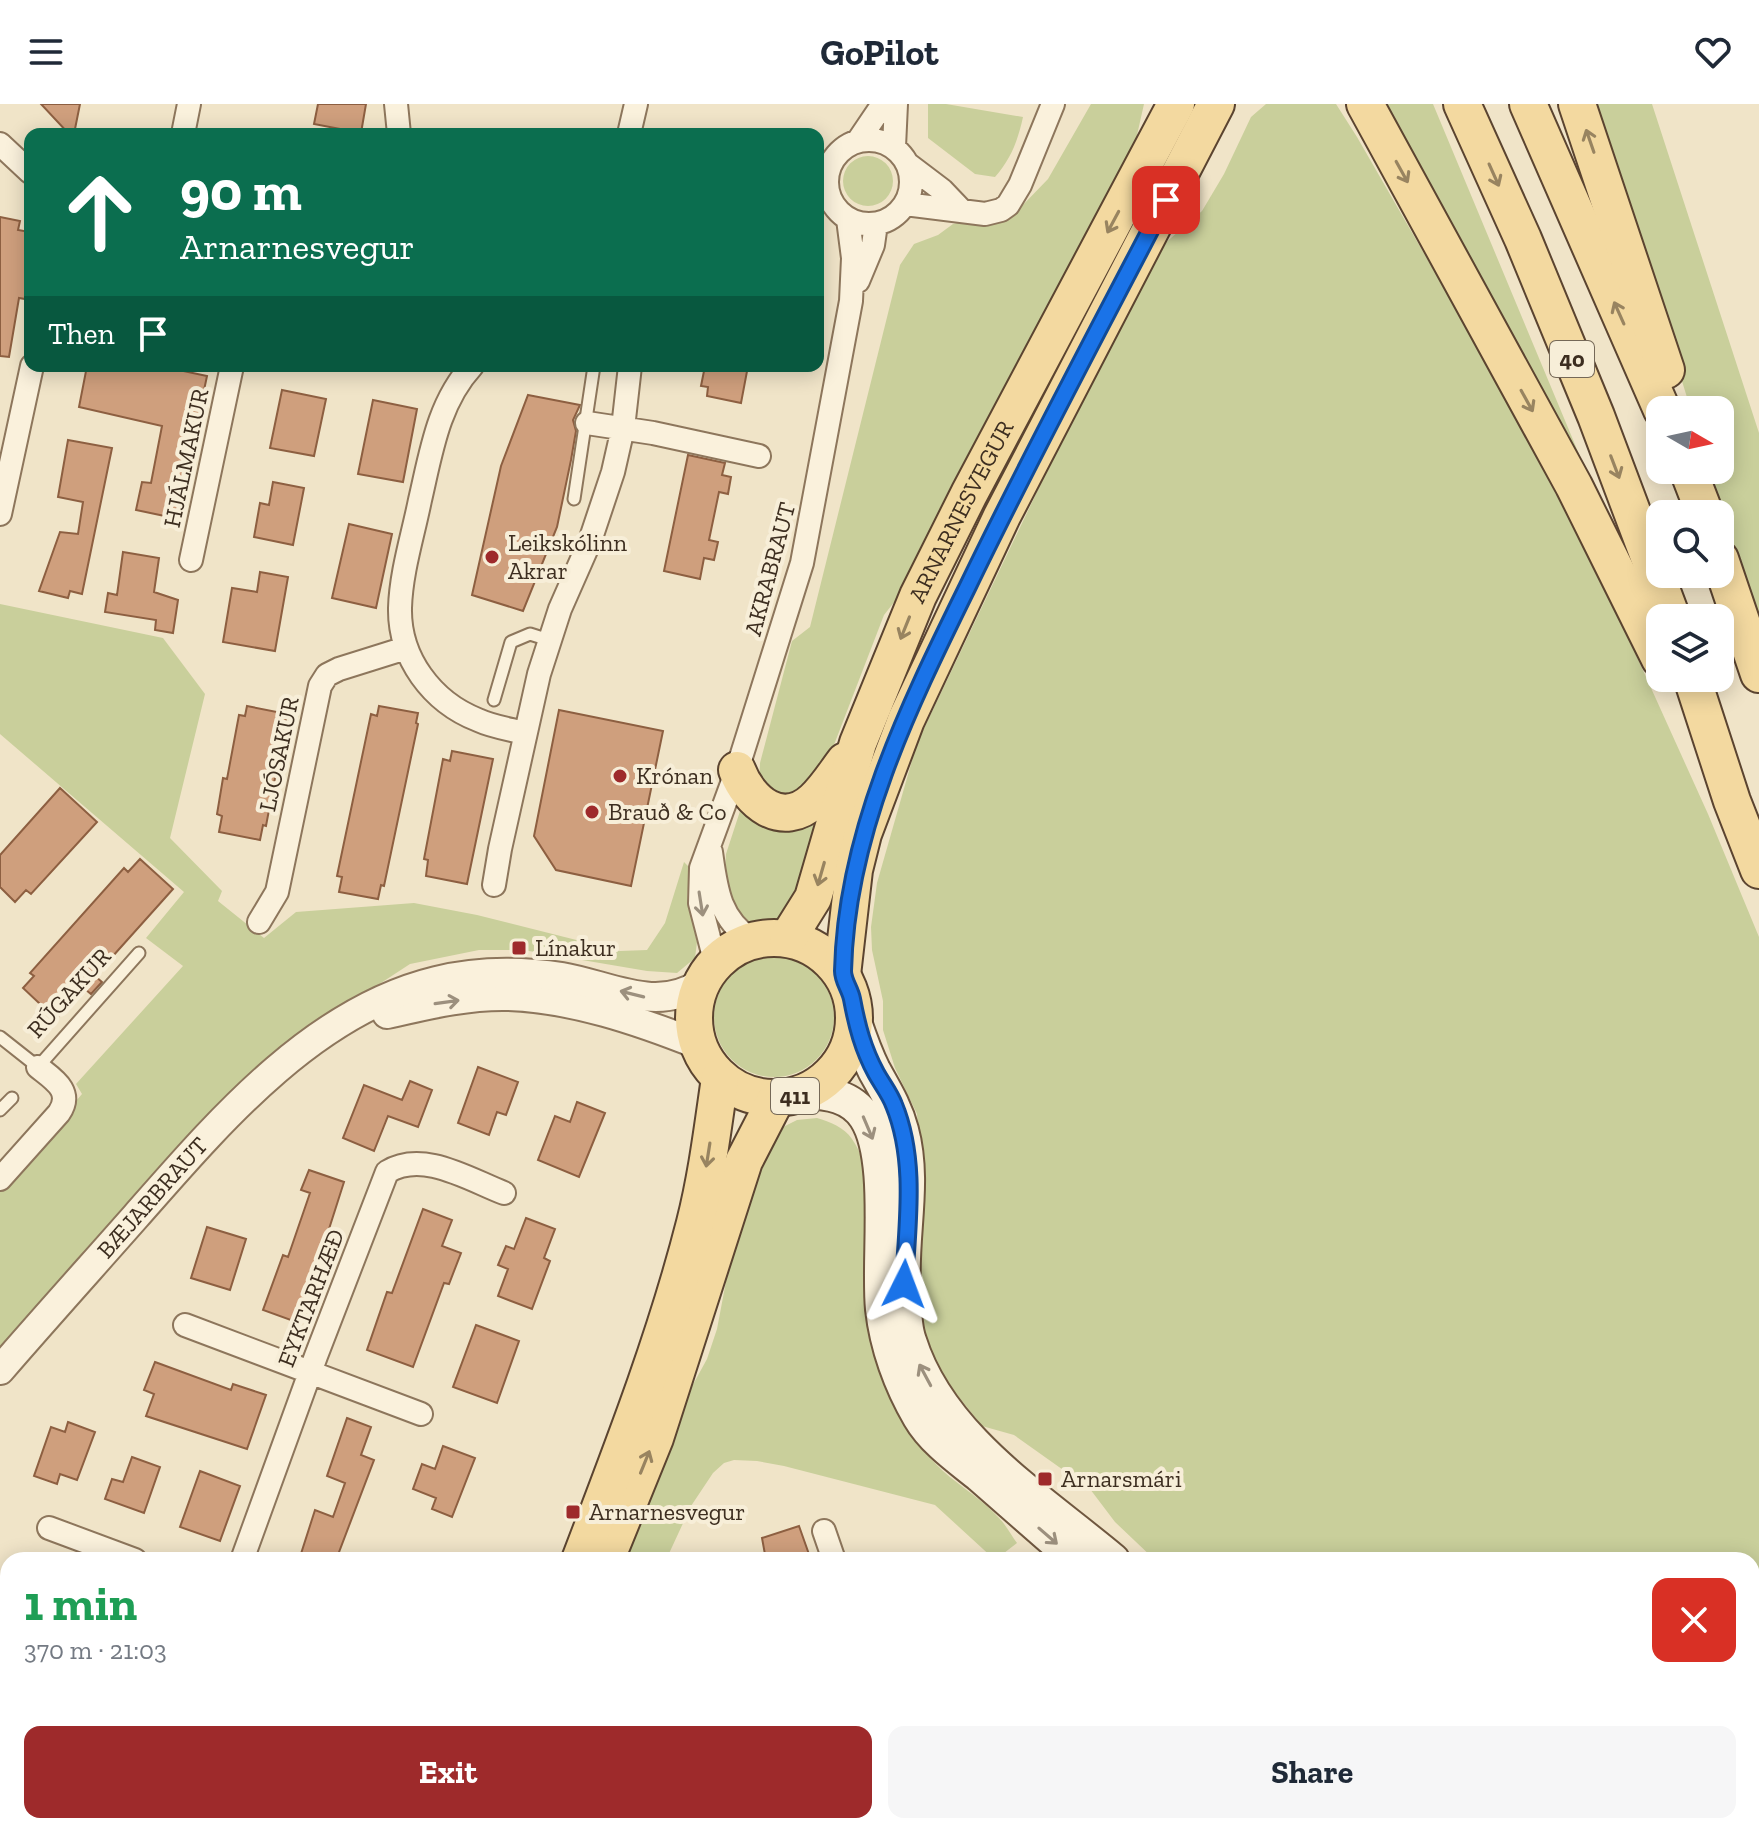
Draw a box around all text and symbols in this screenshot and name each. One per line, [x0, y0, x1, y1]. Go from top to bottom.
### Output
icon: menu [24, 30, 68, 74]
icon: heart [1691, 30, 1735, 74]
text: GoPilot [820, 31, 939, 74]
one-way arrow [1581, 129, 1596, 154]
text: 90 m [180, 157, 302, 224]
icon: ahead [48, 160, 152, 264]
one-way arrow [1395, 160, 1411, 184]
one-way arrow [1488, 162, 1503, 187]
pin [1132, 166, 1200, 234]
icon: arrive [1144, 178, 1188, 222]
one-way arrow [1104, 210, 1120, 234]
text: Arnarnesvegur [180, 225, 415, 268]
one-way arrow [1611, 302, 1626, 326]
icon: arrive [131, 312, 175, 356]
text: Then [48, 316, 115, 352]
road number: 40 [1550, 341, 1594, 377]
street label: HJÁLMAKUR [157, 386, 214, 530]
one-way arrow [1520, 388, 1535, 412]
north arrow [1646, 396, 1734, 484]
map controls [1646, 396, 1734, 692]
street label: ARNARNESVEGUR [902, 415, 1019, 607]
one-way arrow [1609, 454, 1623, 479]
street label: AKRABRAUT [738, 499, 801, 639]
button: search [1646, 500, 1734, 588]
place label: Leikskólinn Akrar [508, 528, 627, 585]
marker: Leikskólinn Akrar [483, 548, 501, 566]
button: layers [1646, 604, 1734, 692]
one-way arrow [897, 615, 911, 640]
street label: LJÓSAKUR [252, 694, 305, 814]
place label: Krónan [636, 761, 713, 790]
marker: Krónan [611, 767, 629, 785]
place label: Brauð & Co [608, 797, 726, 826]
marker: Brauð & Co [583, 803, 601, 821]
one-way arrow [813, 860, 828, 886]
one-way arrow [695, 890, 710, 916]
place label: Línakur [535, 933, 616, 962]
marker: Línakur [510, 939, 528, 957]
street label: RÚGAKUR [21, 942, 117, 1044]
one-way arrow [619, 985, 645, 1000]
one-way arrow [434, 994, 459, 1009]
road number: 411 [771, 1078, 819, 1114]
one-way arrow [862, 1115, 877, 1139]
street label: BÆJARBRAUT [91, 1131, 214, 1264]
one-way arrow [700, 1142, 715, 1167]
street label: EYKTARHÆÐ [271, 1225, 350, 1371]
position arrow [862, 1242, 946, 1326]
one-way arrow [917, 1364, 932, 1388]
one-way arrow [639, 1450, 653, 1475]
place label: Arnarsmári [1061, 1464, 1182, 1493]
marker: Arnarsmári [1036, 1470, 1054, 1488]
place label: Arnarnesvegur [589, 1497, 745, 1526]
marker: Arnarnesvegur [564, 1503, 582, 1521]
one-way arrow [1038, 1527, 1058, 1545]
text: 1 min [24, 1575, 137, 1632]
button: close [1652, 1578, 1736, 1662]
text: 370 m · 21:03 [24, 1634, 167, 1666]
button: Exit [24, 1726, 872, 1818]
button: Share [888, 1726, 1736, 1818]

